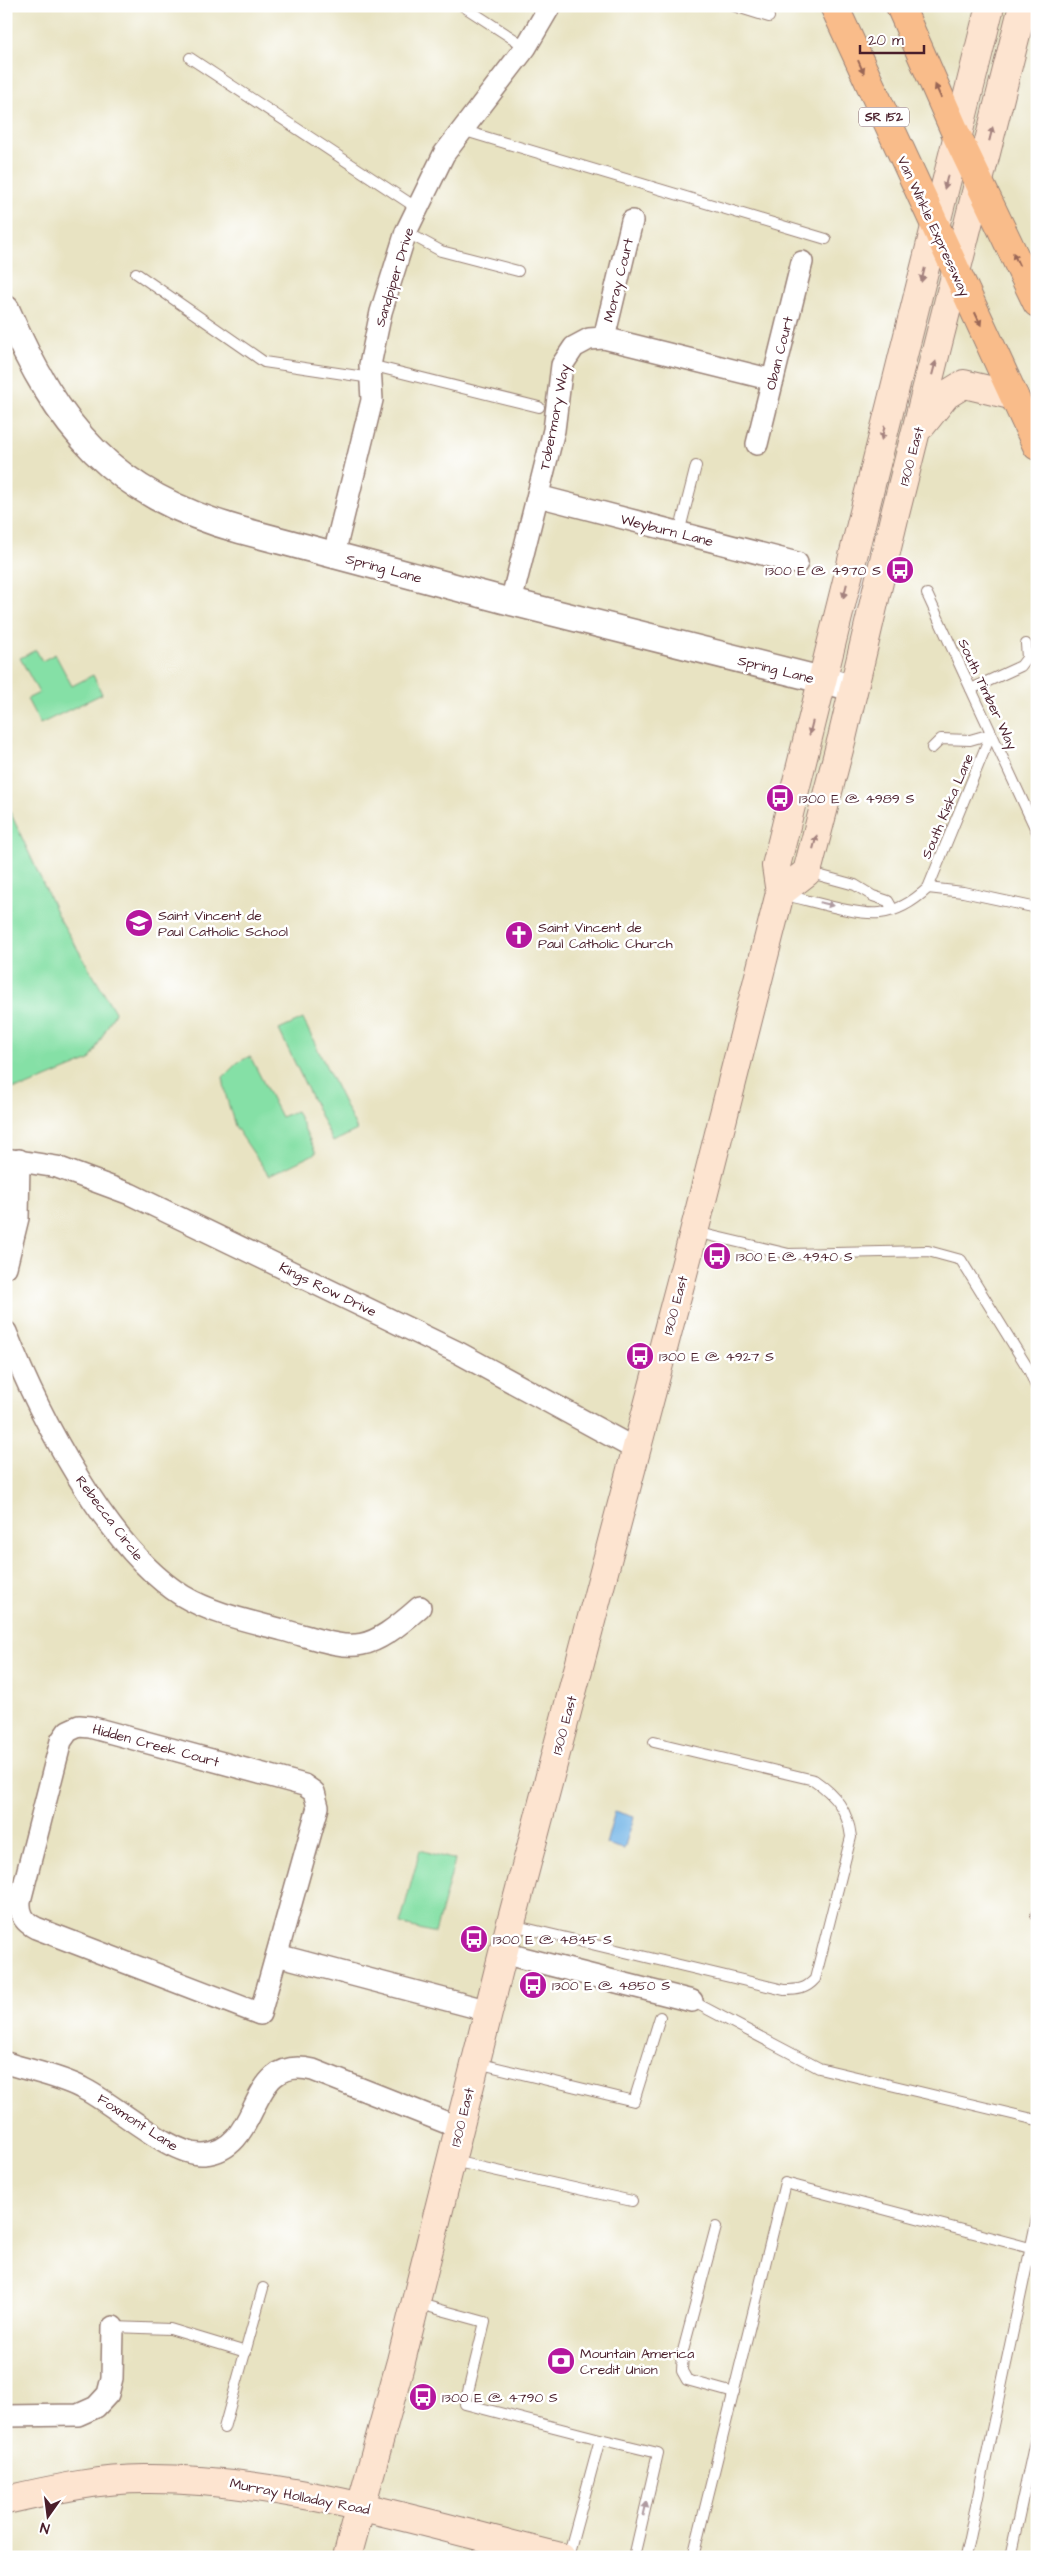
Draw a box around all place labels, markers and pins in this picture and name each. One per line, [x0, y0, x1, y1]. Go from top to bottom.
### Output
bus stop icon: 1300 E @ 4970 S [885, 555, 915, 585]
place label: 1300 E @ 4970 S [765, 561, 881, 581]
bus stop icon: 1300 E @ 4989 S [765, 783, 795, 813]
place label: 1300 E @ 4989 S [799, 789, 914, 809]
place label: Saint Vincent de Paul Catholic School [158, 906, 288, 942]
school or university icon: Saint Vincent de Paul Catholic School [124, 908, 154, 938]
place label: Saint Vincent de Paul Catholic Church [538, 918, 673, 954]
church icon: Saint Vincent de Paul Catholic Church [504, 920, 534, 950]
bus stop icon: 1300 E @ 4940 S [702, 1241, 732, 1271]
place label: 1300 E @ 4940 S [736, 1247, 853, 1267]
bus stop icon: 1300 E @ 4927 S [625, 1341, 655, 1371]
place label: 1300 E @ 4927 S [659, 1347, 774, 1367]
bus stop icon: 1300 E @ 4845 S [459, 1924, 489, 1954]
place label: 1300 E @ 4845 S [493, 1930, 612, 1950]
bus stop icon: 1300 E @ 4850 S [518, 1970, 548, 2000]
place label: 1300 E @ 4850 S [552, 1976, 670, 1996]
place label: Mountain America Credit Union [580, 2344, 694, 2380]
bank icon: Mountain America Credit Union [546, 2346, 576, 2376]
bus stop icon: 1300 E @ 4790 S [408, 2382, 438, 2412]
place label: 1300 E @ 4790 S [442, 2388, 558, 2408]

